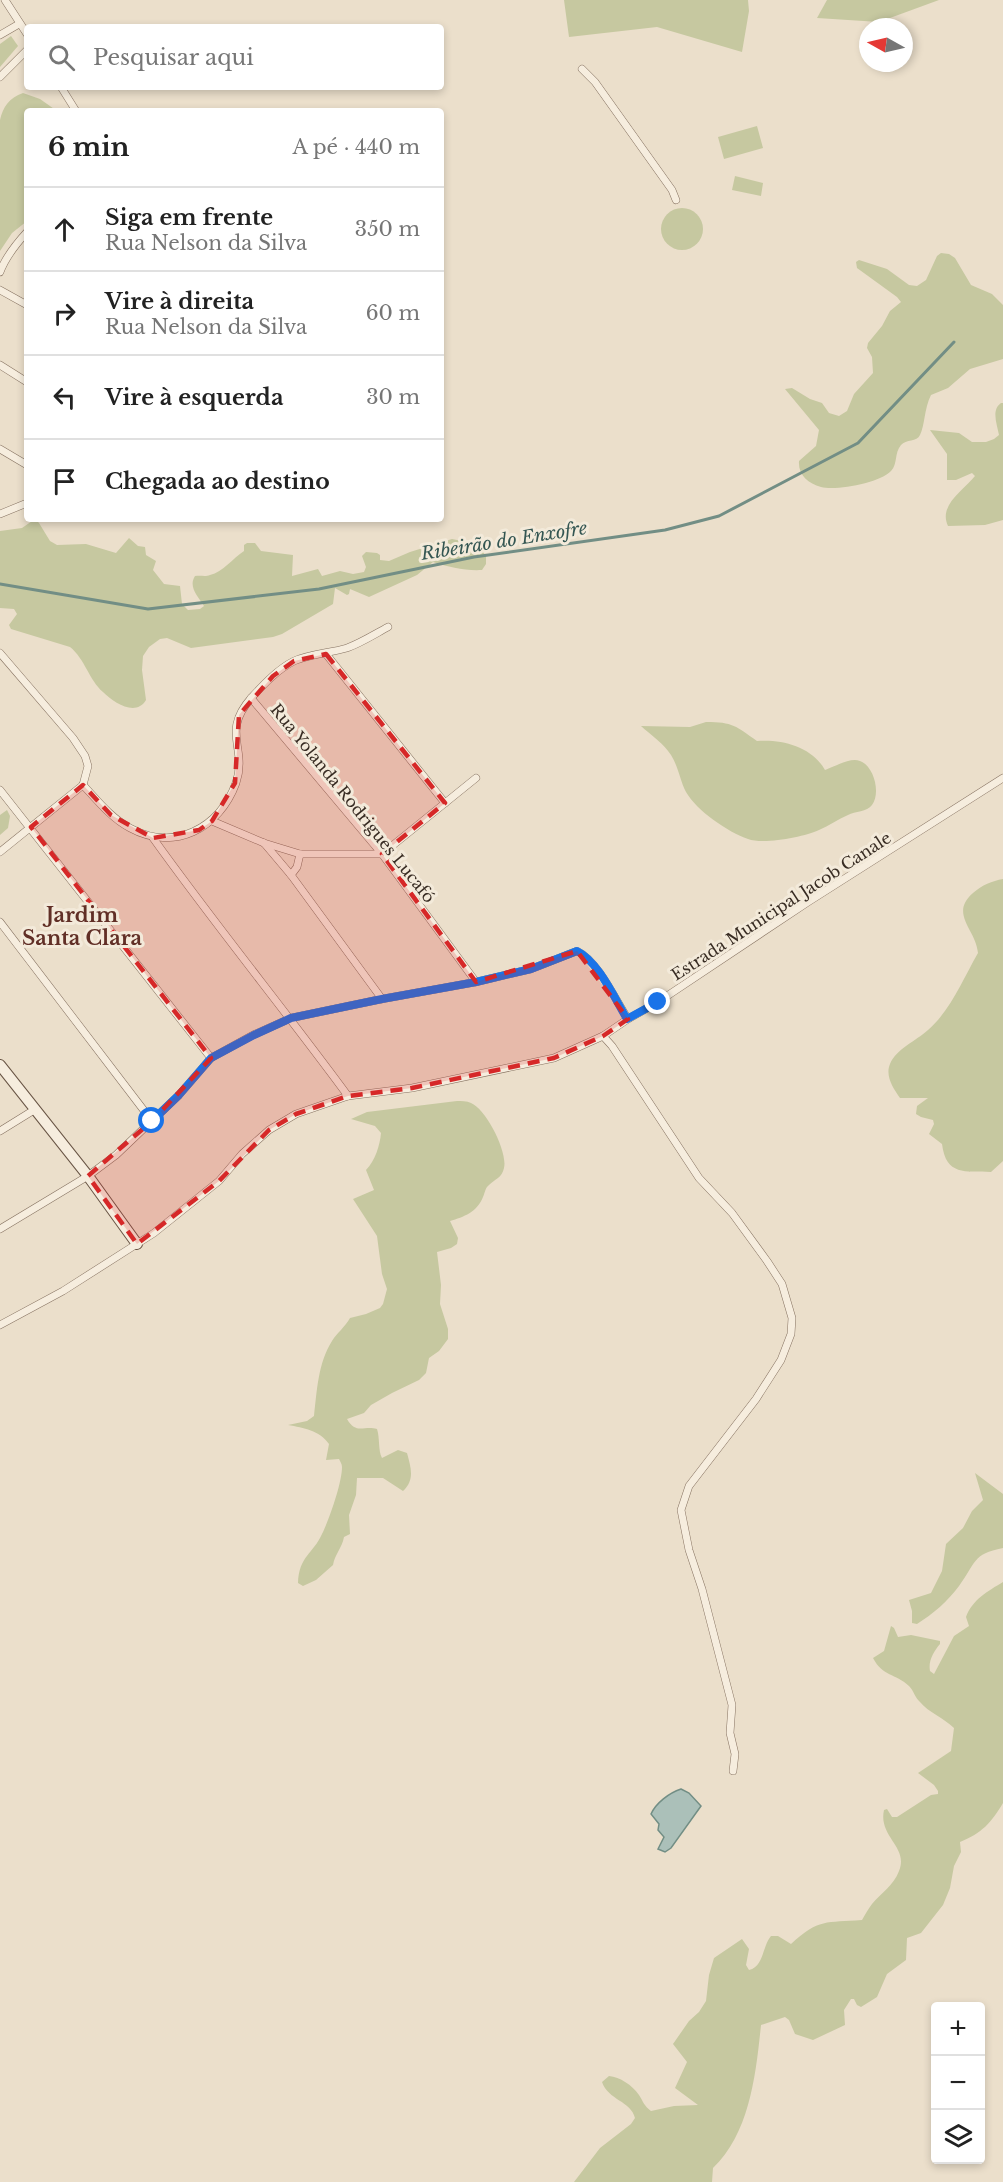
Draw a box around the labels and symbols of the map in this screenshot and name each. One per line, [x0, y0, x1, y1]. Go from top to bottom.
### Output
north arrow [859, 18, 913, 72]
water label: Ribeirão do Enxofre [418, 517, 589, 565]
street label: Rua Yolanda Rodrigues Lucafó [266, 699, 440, 907]
street label: Estrada Municipal Jacob Canale [667, 827, 895, 985]
district label: Jardim Santa Clara [22, 903, 143, 950]
route end [644, 988, 670, 1014]
route start [138, 1107, 164, 1133]

